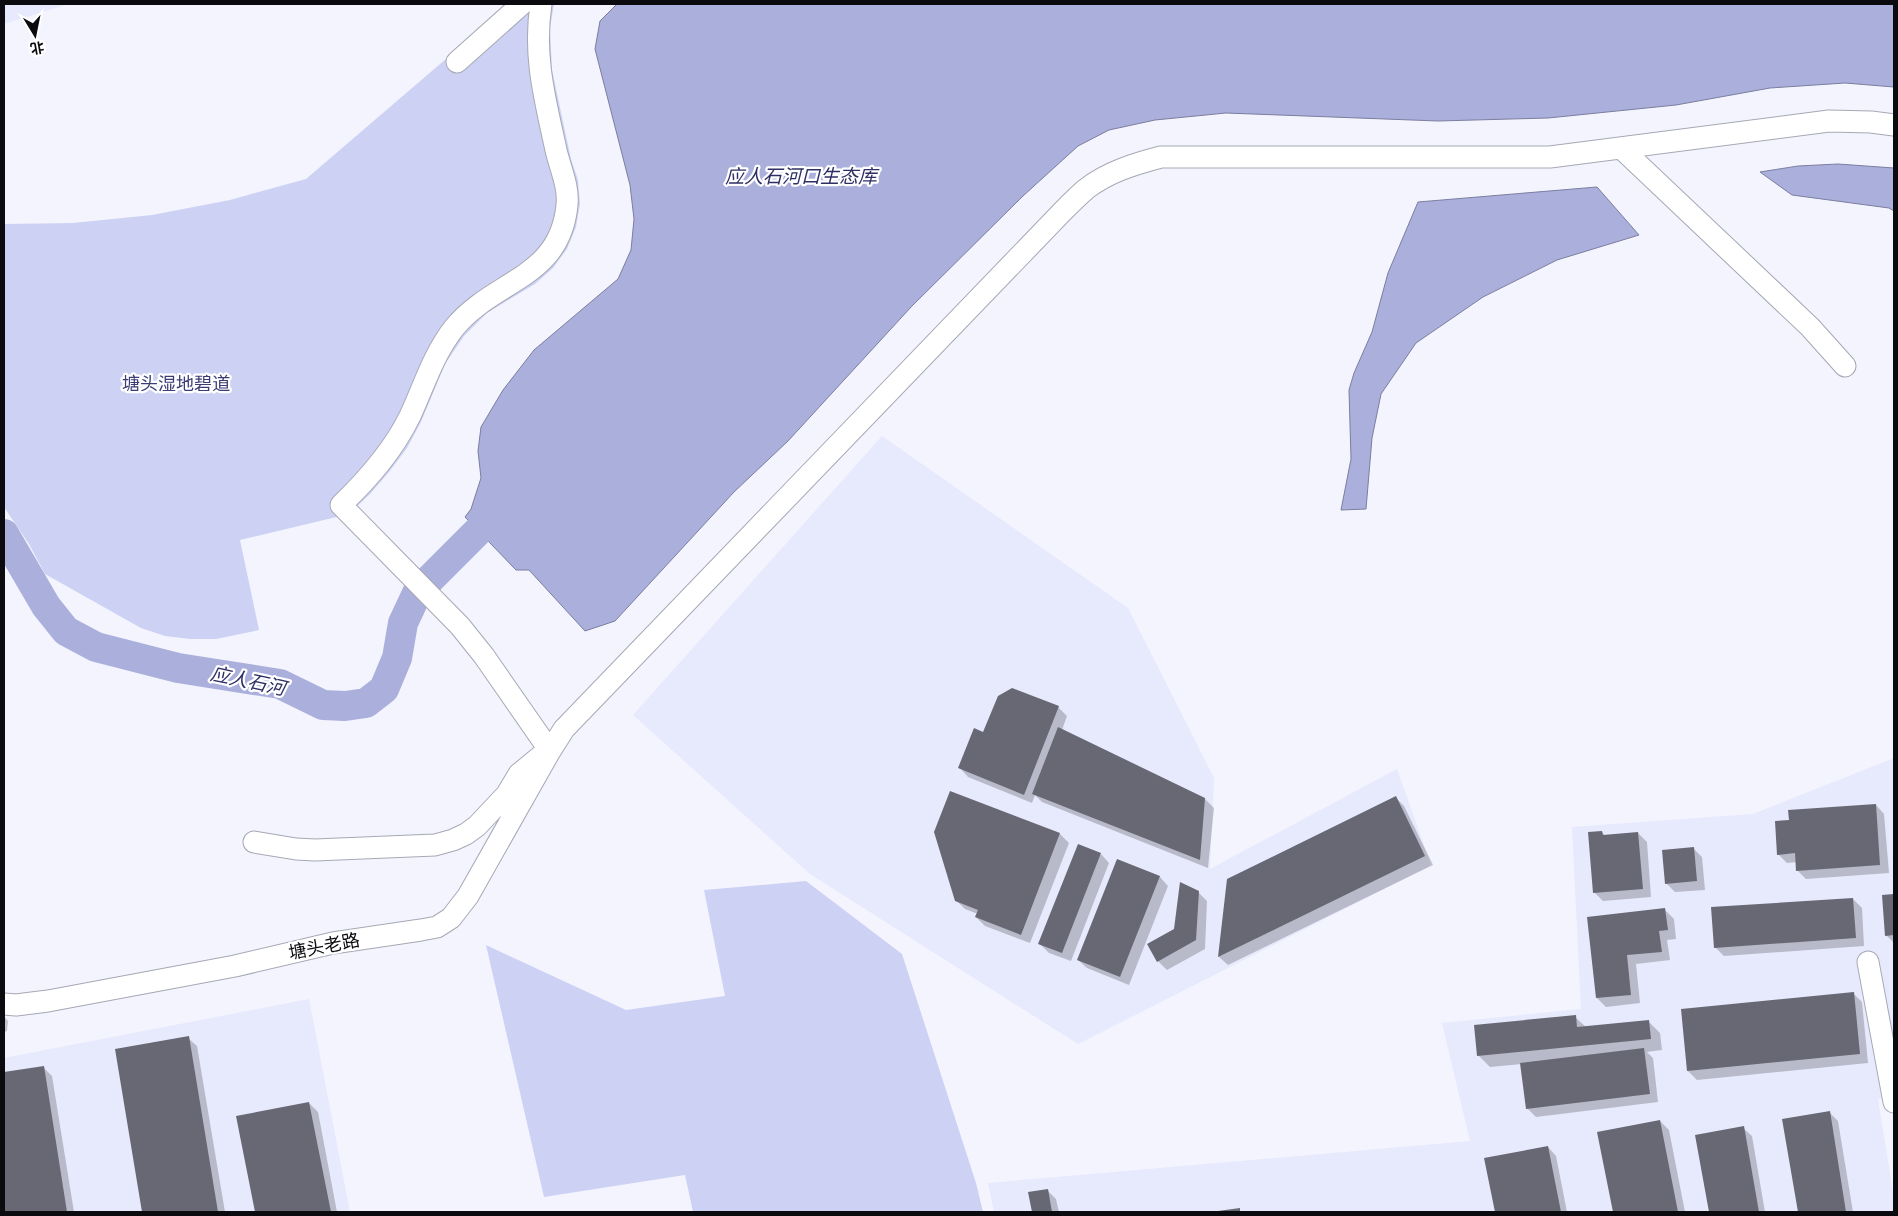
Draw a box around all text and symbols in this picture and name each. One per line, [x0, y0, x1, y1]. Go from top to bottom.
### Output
north arrow [10, 10, 60, 60]
text: 北 [29, 39, 46, 57]
water label: 应人石河口生态库 [725, 165, 880, 188]
park label: 塘头湿地碧道 [122, 373, 230, 394]
water label: 应人石河 [208, 662, 291, 701]
street label: 塘头老路 [287, 929, 361, 963]

